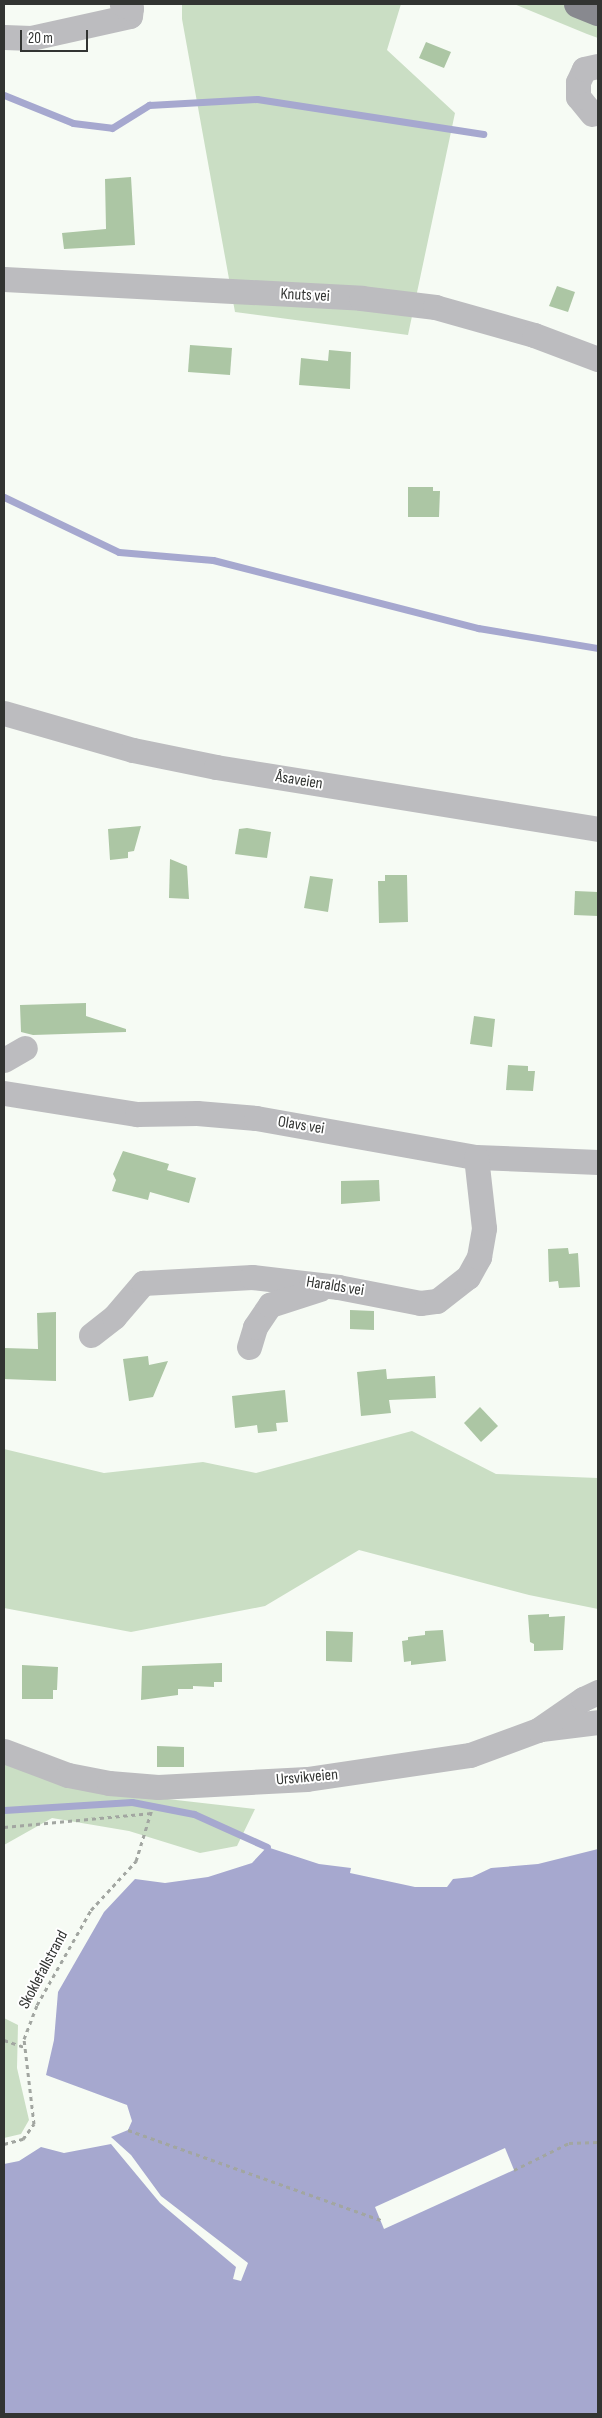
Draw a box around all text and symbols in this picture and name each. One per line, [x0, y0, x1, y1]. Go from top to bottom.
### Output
scale bar [22, 20, 90, 52]
text: 20 m [28, 29, 53, 48]
street label: Knuts vei [280, 285, 330, 307]
street label: Åsaveien [274, 768, 324, 794]
street label: Olavs vei [276, 1113, 326, 1139]
street label: Haralds vei [305, 1273, 365, 1301]
street label: Ursvikveien [275, 1766, 339, 1790]
street label: Skoklefallstrand [15, 1927, 73, 2013]

